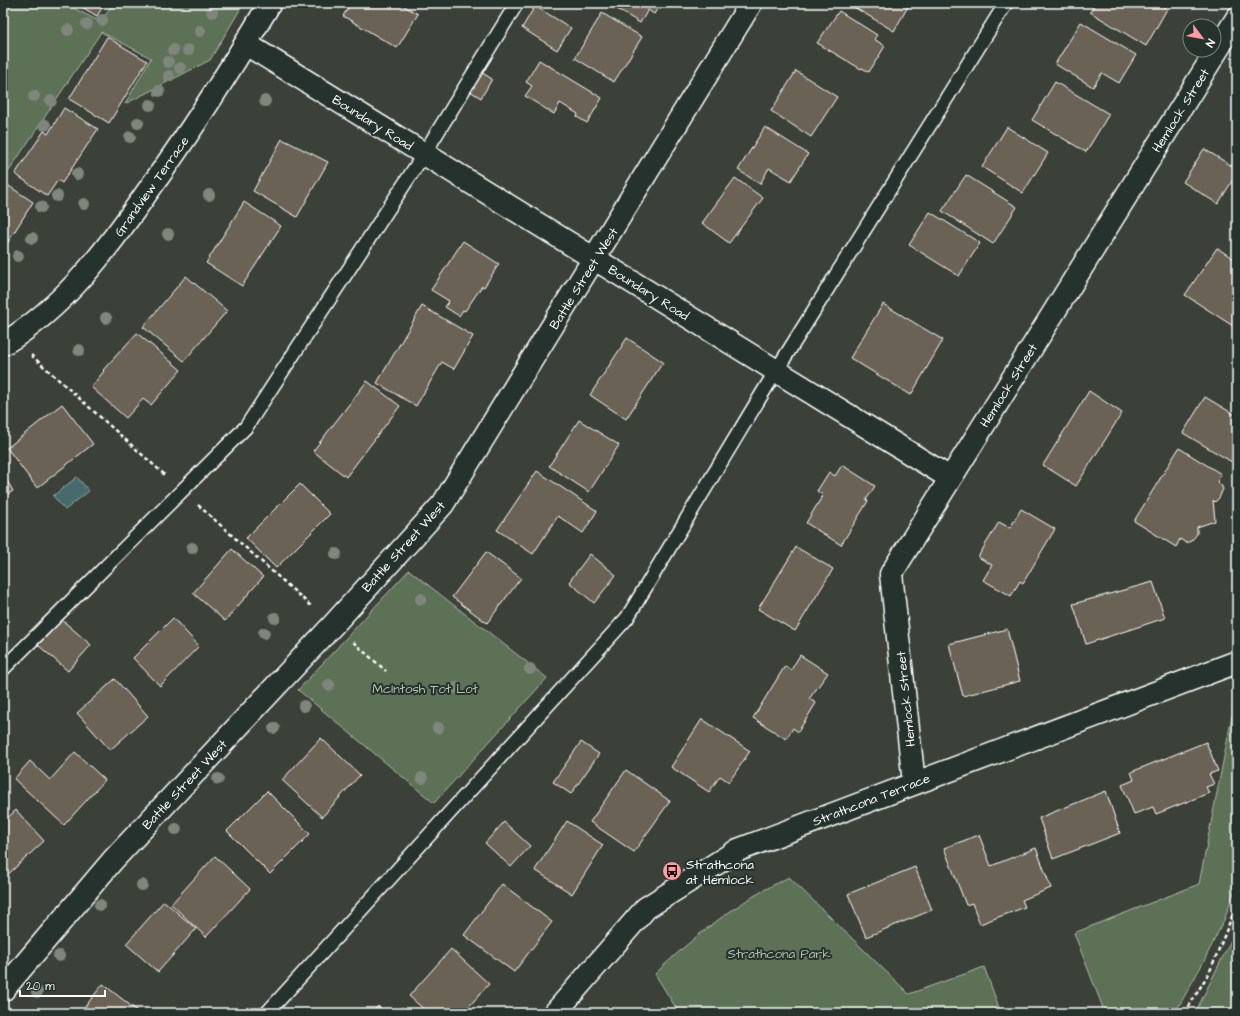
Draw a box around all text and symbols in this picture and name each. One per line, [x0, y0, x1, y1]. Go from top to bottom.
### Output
north arrow [1182, 18, 1222, 58]
text: N [1202, 36, 1218, 50]
street label: Hemlock Street [1148, 64, 1214, 156]
street label: Boundary Road [328, 91, 417, 156]
street label: Grandview Terrace [110, 133, 193, 240]
street label: Battle Street West [545, 224, 623, 333]
street label: Boundary Road [604, 261, 693, 326]
street label: Hemlock Street [976, 339, 1042, 431]
street label: Battle Street West [358, 497, 450, 596]
street label: Hemlock Street [892, 650, 920, 748]
park label: McIntosh Tot Lot [372, 680, 479, 698]
street label: Battle Street West [138, 735, 232, 834]
street label: Strathcona Terrace [810, 769, 933, 831]
place label: Strathcona at Hemlock [686, 856, 754, 889]
bus stop icon: Strathcona at Hemlock [661, 860, 683, 882]
park label: Strathcona Park [727, 945, 831, 963]
scale bar [20, 972, 105, 998]
text: 20 m [26, 978, 55, 995]

